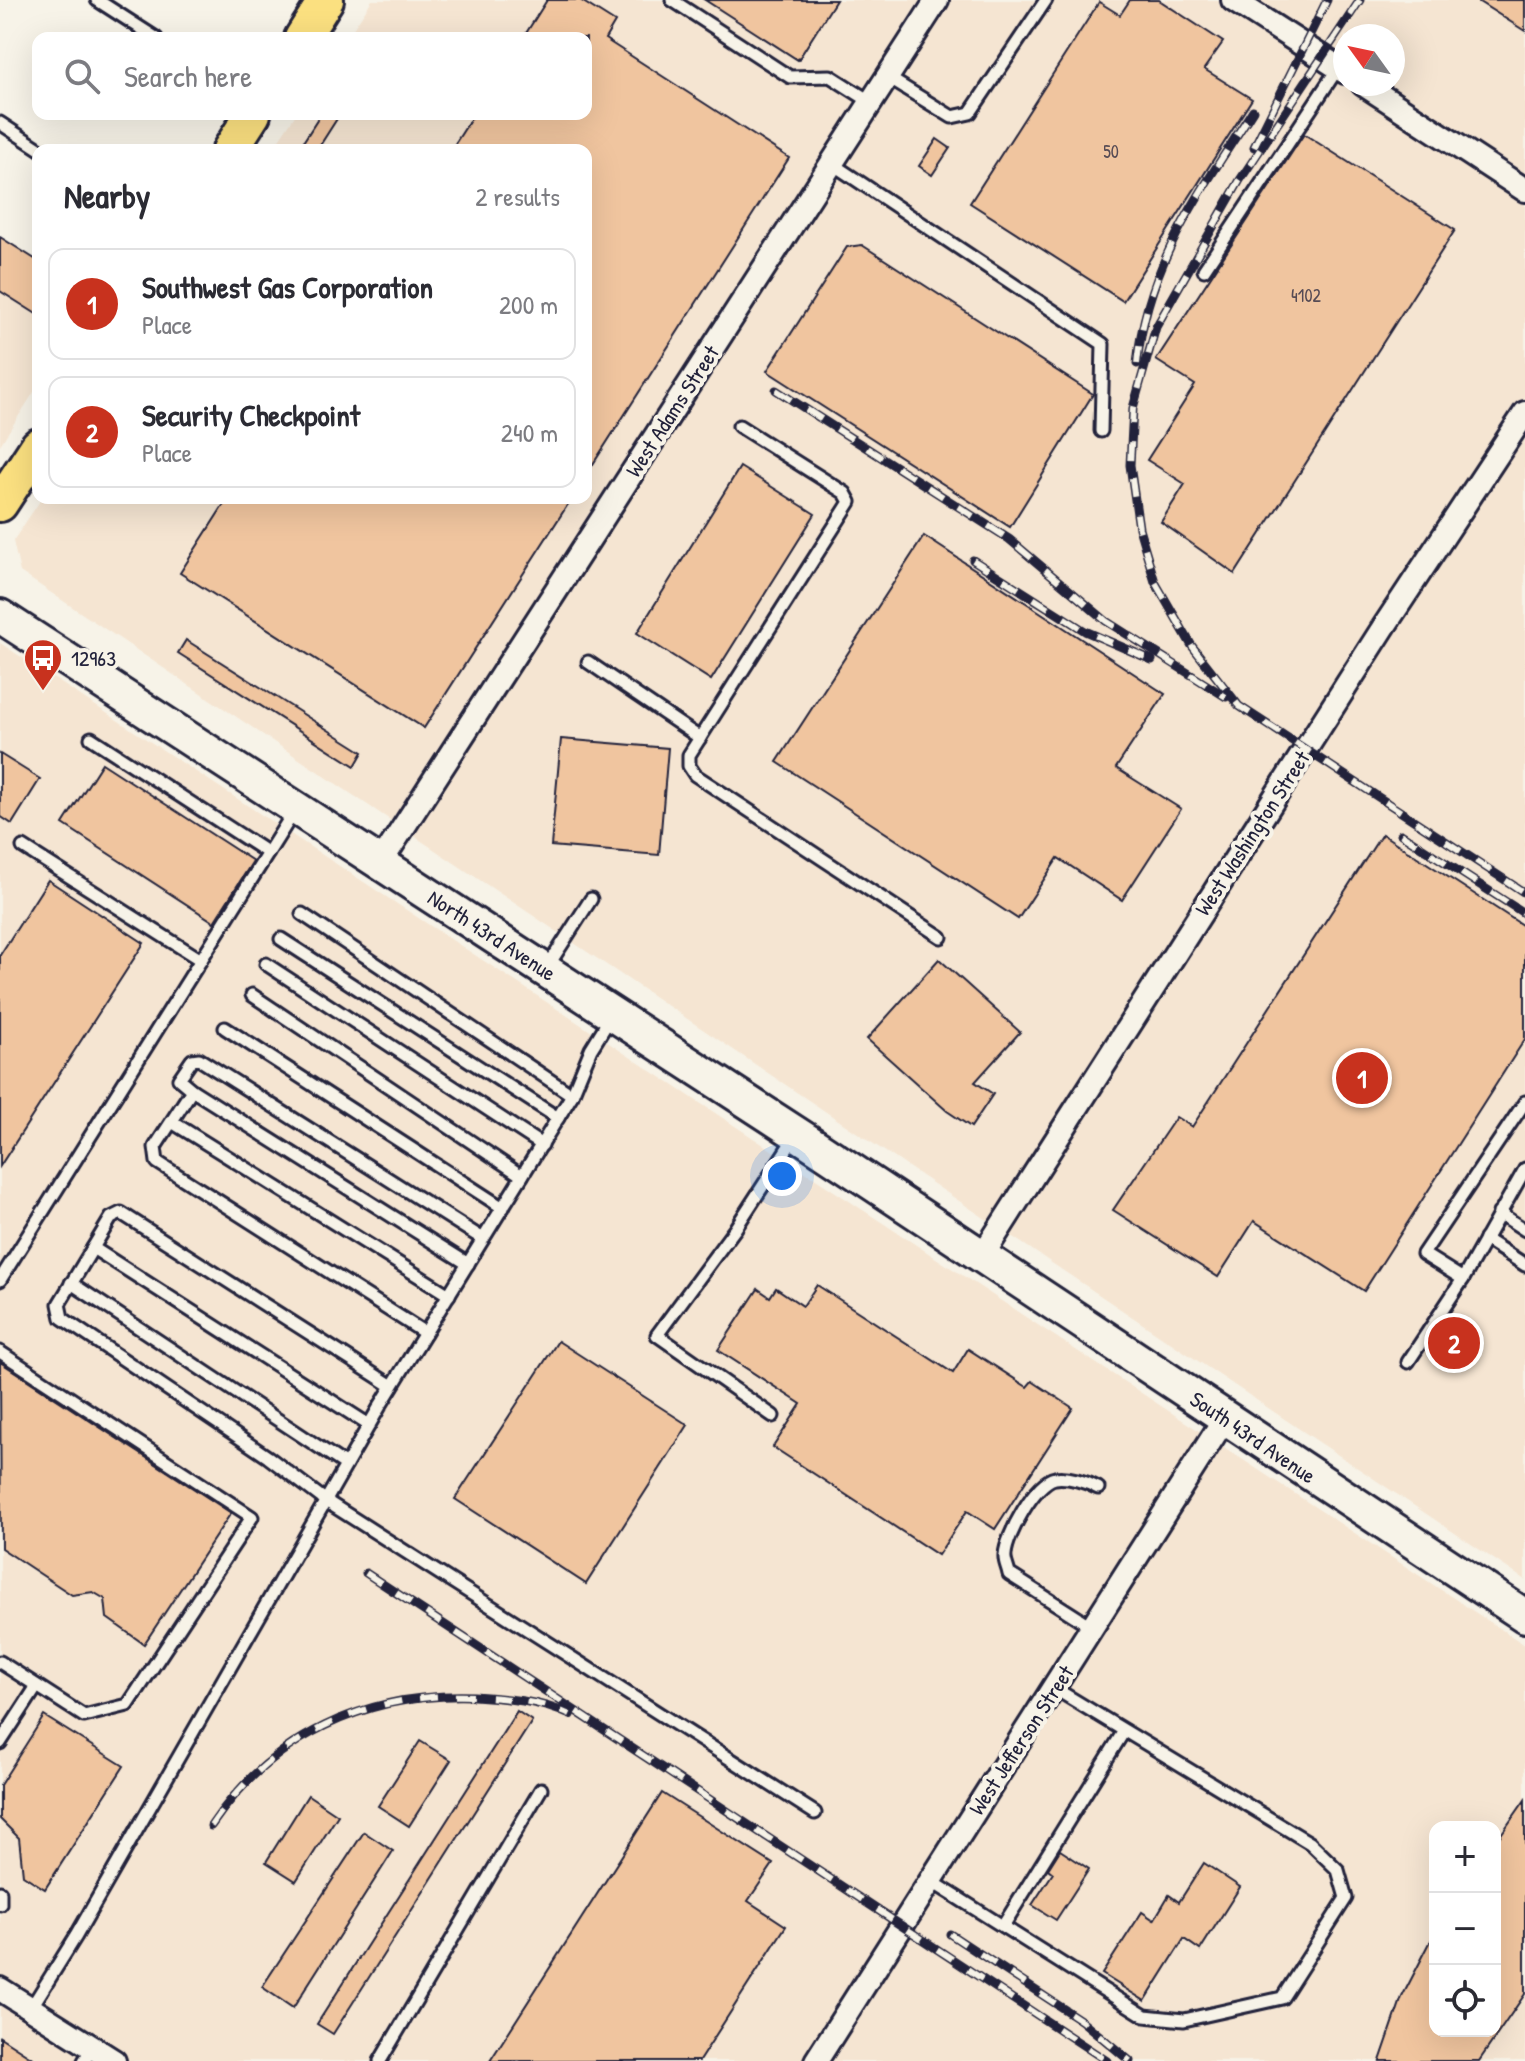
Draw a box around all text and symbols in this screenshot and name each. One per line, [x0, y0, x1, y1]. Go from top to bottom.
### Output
north arrow [1333, 24, 1405, 96]
search box [32, 32, 592, 120]
icon: search [60, 54, 104, 98]
text: Search here [124, 56, 252, 96]
house number: 50 [1103, 139, 1119, 164]
text: Nearby [64, 173, 150, 219]
text: 2 results [475, 179, 560, 214]
text: Southwest Gas Corporation [142, 267, 433, 307]
house number: 4102 [1291, 283, 1321, 308]
text: 1 [87, 287, 97, 322]
text: 200 m [499, 287, 558, 322]
text: Place [142, 307, 192, 342]
street label: West Adams Street [618, 339, 726, 483]
text: Security Checkpoint [142, 395, 360, 435]
text: 2 [86, 415, 98, 450]
text: 240 m [501, 415, 558, 450]
text: Place [142, 435, 192, 470]
bus stop icon: 12963 [22, 637, 64, 692]
place label: 12963 [71, 643, 116, 673]
street label: West Washington Street [1188, 745, 1317, 921]
street label: North 43rd Avenue [422, 882, 562, 988]
pin: 1 [1336, 1048, 1388, 1108]
your location [762, 1156, 802, 1196]
pin: 2 [1428, 1313, 1480, 1373]
street label: South 43rd Avenue [1184, 1384, 1322, 1490]
street label: West Jefferson Street [961, 1659, 1081, 1821]
map controls [1429, 1821, 1501, 2037]
button: + [1429, 1821, 1501, 1893]
button: − [1429, 1893, 1501, 1965]
button: locate [1429, 1965, 1501, 2037]

